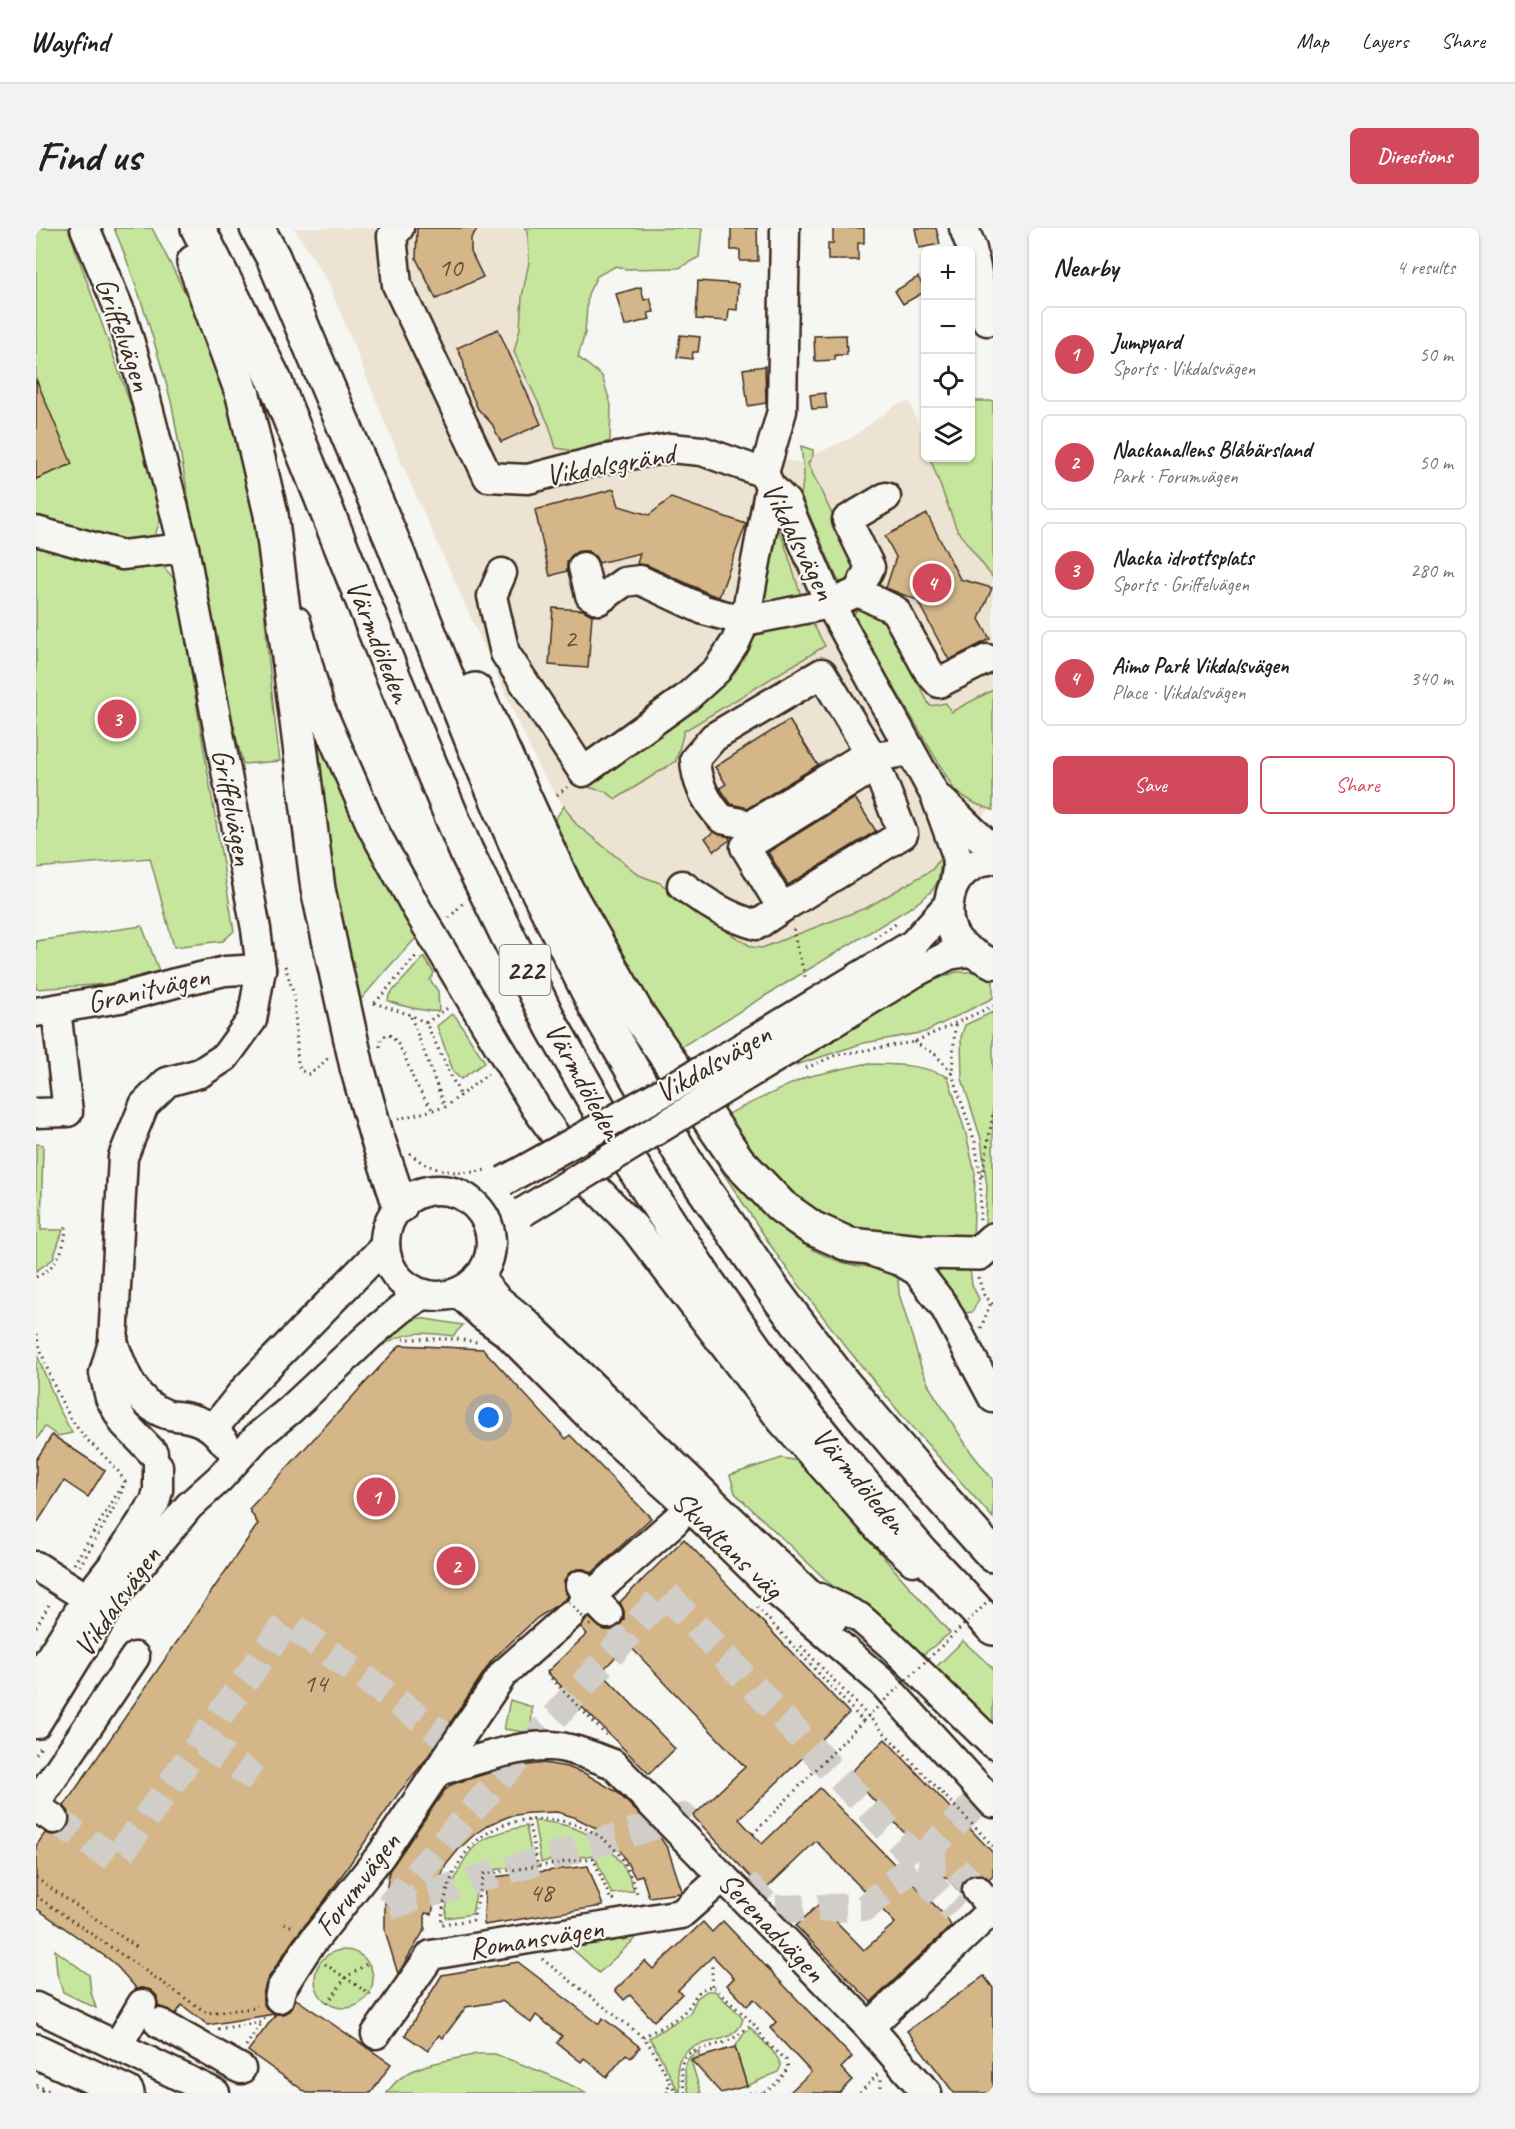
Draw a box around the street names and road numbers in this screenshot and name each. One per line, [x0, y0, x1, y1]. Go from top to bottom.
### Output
street label: Griffelvägen [87, 272, 161, 396]
street label: Vikdalsgränd [543, 433, 682, 494]
street label: Vikdalsvägen [753, 476, 845, 607]
street label: Värmdöleden [337, 574, 421, 709]
street label: Griffelvägen [203, 745, 263, 869]
road number: 222 [500, 945, 550, 995]
street label: Granitvägen [83, 956, 213, 1022]
street label: Vikdalsvägen [648, 1014, 778, 1111]
street label: Värmdöleden [536, 1015, 633, 1148]
street label: Värmdöleden [804, 1418, 917, 1543]
street label: Skvaltans väg [664, 1483, 793, 1608]
street label: Vikdalsvägen [65, 1538, 169, 1664]
street label: Forumvägen [305, 1824, 409, 1944]
street label: Serenadvägen [710, 1864, 834, 1990]
street label: Romansvägen [466, 1909, 607, 1967]

